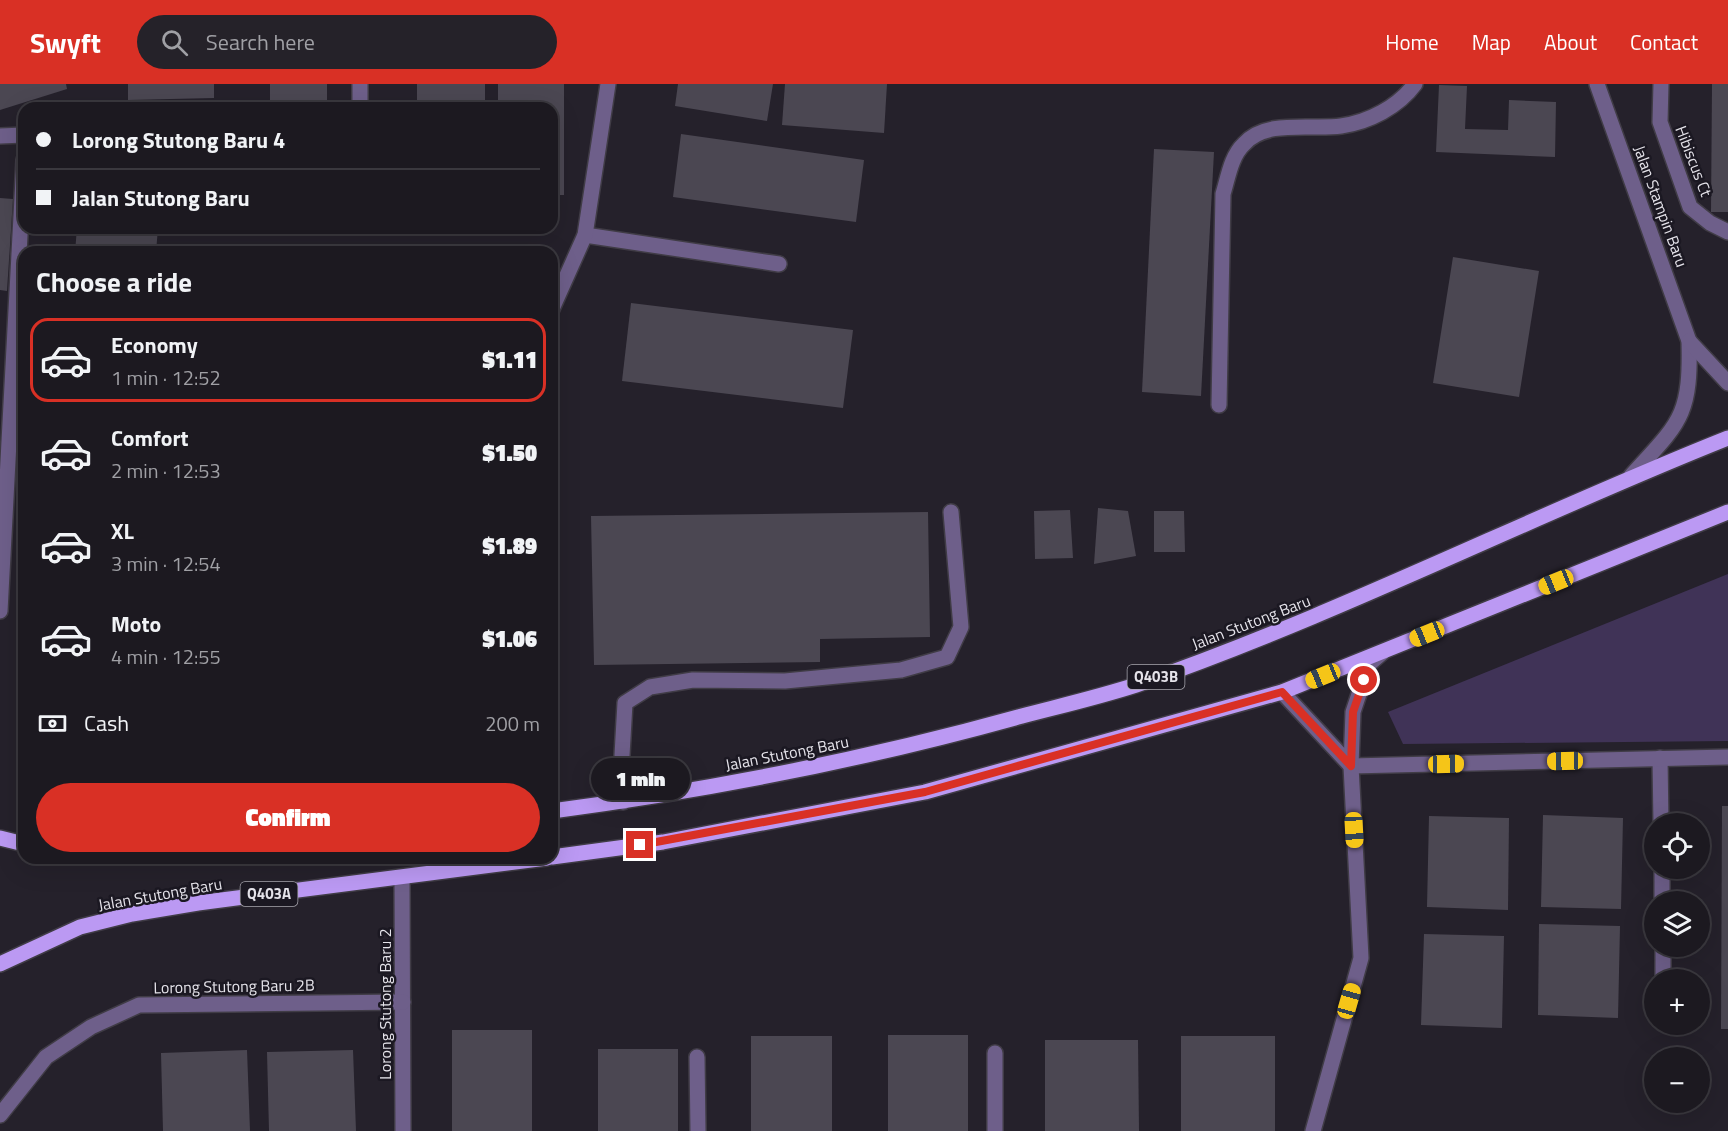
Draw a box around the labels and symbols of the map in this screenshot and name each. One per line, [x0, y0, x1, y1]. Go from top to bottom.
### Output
street label: Hibiscus Ct [1669, 122, 1719, 200]
street label: Jalan Stampin Baru [1628, 142, 1694, 270]
car [1536, 567, 1576, 597]
street label: Jalan Stutong Baru [1188, 588, 1314, 656]
car [1407, 619, 1447, 649]
car [1303, 661, 1343, 691]
road number: Q403B [1128, 665, 1184, 689]
route start [1350, 666, 1377, 693]
street label: Jalan Stutong Baru [723, 729, 851, 777]
car [1547, 752, 1583, 770]
car [1428, 755, 1464, 773]
callout: 1 min [590, 758, 690, 800]
car [1344, 812, 1364, 848]
route end [626, 831, 653, 858]
street label: Jalan Stutong Baru [96, 871, 224, 917]
road number: Q403A [240, 882, 298, 906]
street label: Lorong Stutong Baru 2 [373, 928, 397, 1080]
street label: Lorong Stutong Baru 2B [153, 973, 315, 999]
car [1335, 981, 1363, 1021]

